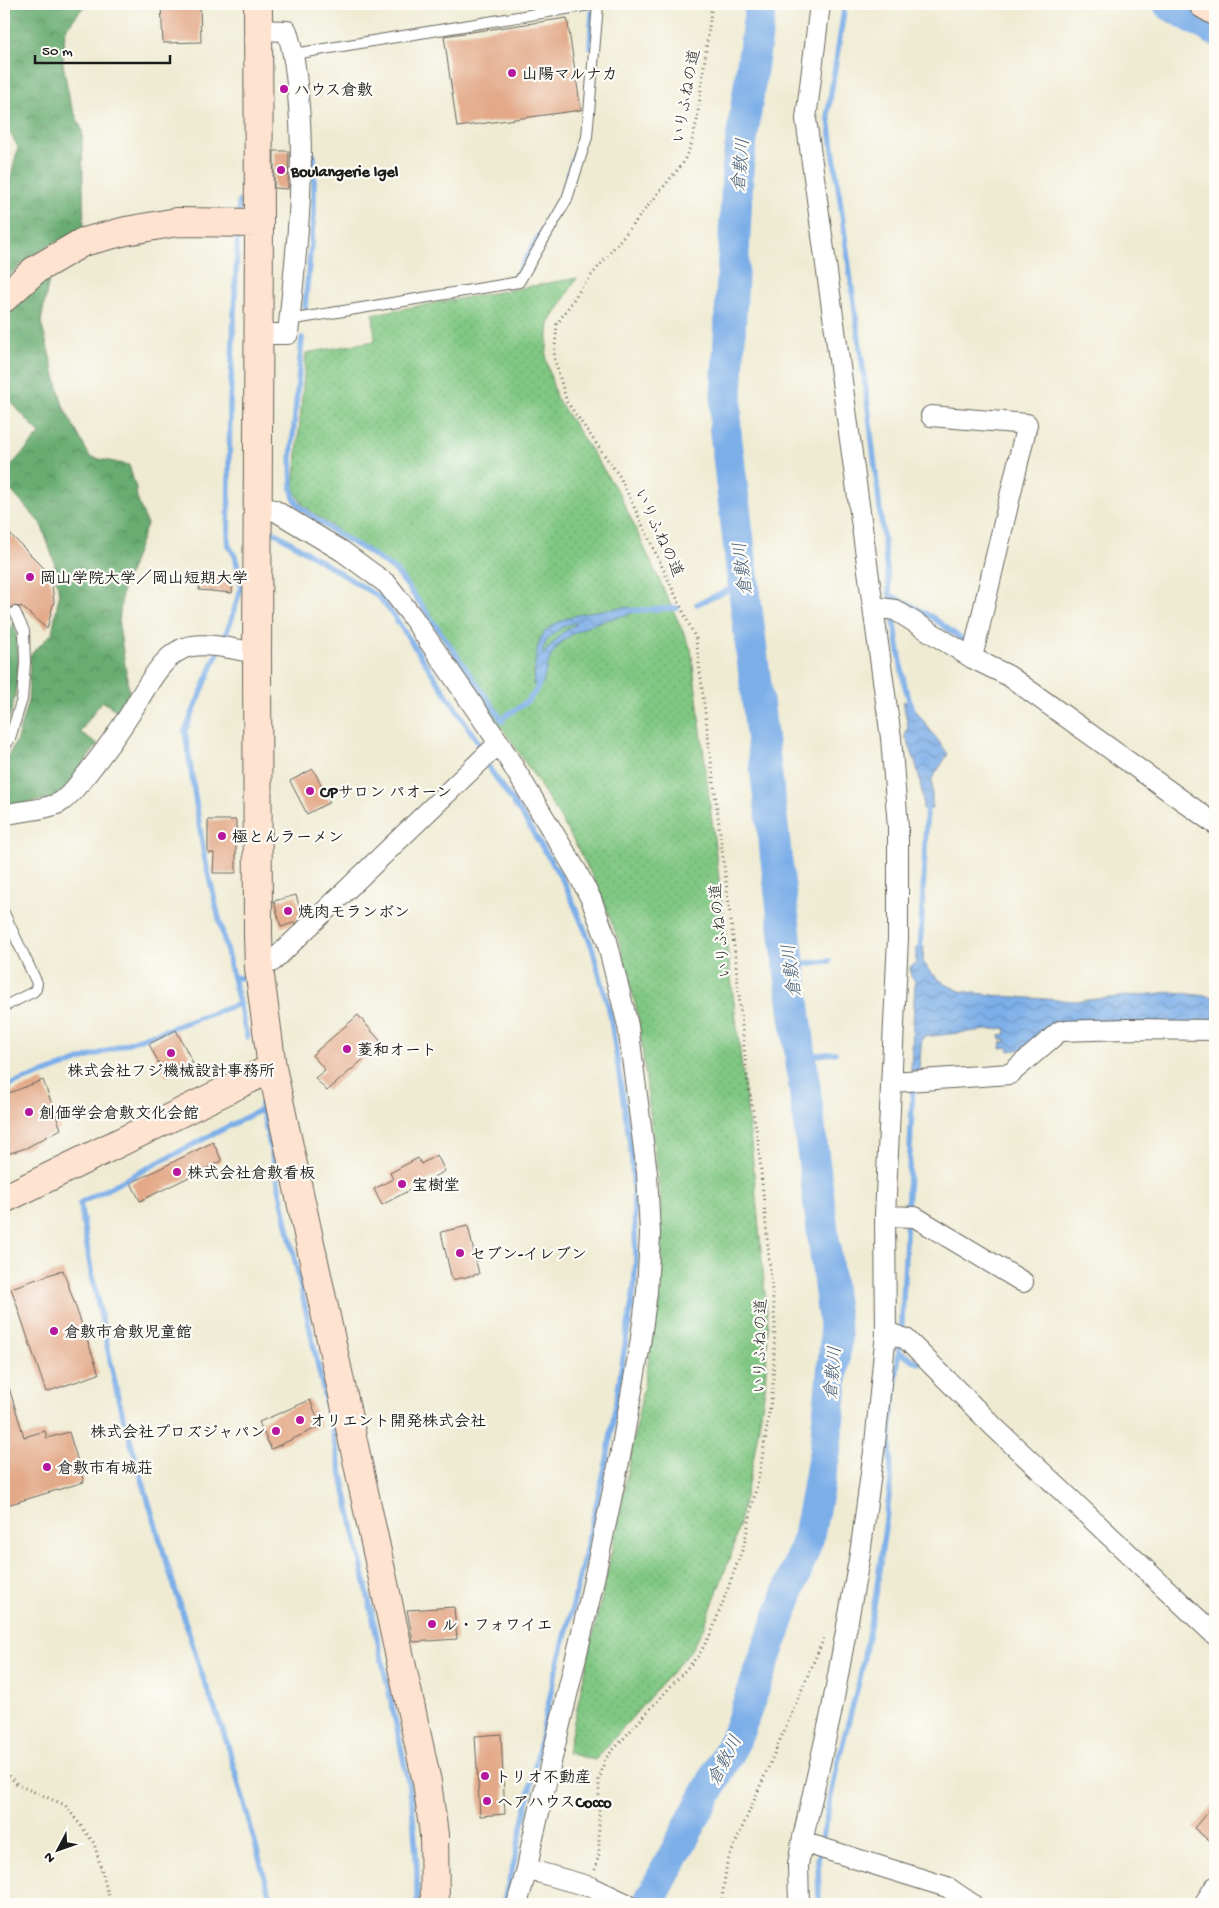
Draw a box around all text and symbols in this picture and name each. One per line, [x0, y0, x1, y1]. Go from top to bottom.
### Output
scale bar [35, 32, 170, 64]
text: 50 m [42, 43, 73, 61]
street label: いりふねの道 [670, 48, 706, 145]
place label: 山陽マルナカ [522, 66, 618, 86]
marker: 山陽マルナカ [506, 67, 518, 79]
place label: ハウス倉敷 [294, 82, 373, 102]
marker: ハウス倉敷 [278, 83, 290, 95]
water label: 倉敷川 [729, 137, 755, 193]
marker: Boulangerie Igel [275, 164, 287, 176]
place label: Boulangerie Igel [290, 164, 399, 183]
street label: いりふねの道 [628, 486, 686, 581]
water label: 倉敷川 [730, 541, 758, 597]
place label: 岡山学院大学／岡山短期大学 [40, 569, 248, 590]
marker: 岡山学院大学／岡山短期大学 [24, 571, 36, 583]
marker: CPサロン パオーン [304, 785, 316, 797]
place label: CPサロン パオーン [319, 785, 452, 804]
place label: 極とんラーメン [232, 829, 344, 849]
marker: 極とんラーメン [216, 830, 228, 842]
street label: いりふねの道 [707, 882, 737, 979]
place label: 焼肉モランボン [298, 903, 410, 924]
marker: 焼肉モランボン [282, 905, 294, 917]
water label: 倉敷川 [779, 943, 807, 999]
place label: 菱和オート [357, 1041, 437, 1062]
marker: 菱和オート [341, 1043, 353, 1055]
marker: 株式会社フジ機械設計事務所 [165, 1047, 177, 1059]
place label: 株式会社フジ機械設計事務所 [67, 1062, 275, 1083]
place label: 創価学会倉敷文化会館 [39, 1104, 199, 1125]
marker: 創価学会倉敷文化会館 [23, 1106, 35, 1118]
place label: 株式会社倉敷看板 [187, 1164, 315, 1185]
marker: 株式会社倉敷看板 [171, 1166, 183, 1178]
place label: 宝樹堂 [412, 1177, 460, 1197]
marker: 宝樹堂 [396, 1178, 408, 1190]
place label: セブン-イレブン [470, 1246, 587, 1266]
marker: セブン-イレブン [454, 1247, 466, 1259]
street label: いりふねの道 [751, 1298, 773, 1394]
place label: 倉敷市倉敷児童館 [64, 1323, 192, 1344]
marker: 倉敷市倉敷児童館 [48, 1325, 60, 1337]
water label: 倉敷川 [821, 1345, 847, 1401]
place label: オリエント開発株式会社 [310, 1412, 486, 1433]
marker: オリエント開発株式会社 [294, 1414, 306, 1426]
place label: 株式会社プロズジャパン [90, 1423, 266, 1444]
marker: 株式会社プロズジャパン [270, 1425, 282, 1437]
place label: 倉敷市有城荘 [57, 1459, 153, 1480]
marker: 倉敷市有城荘 [41, 1461, 53, 1473]
marker: ル・フォワイエ [426, 1618, 438, 1630]
place label: ル・フォワイエ [442, 1618, 552, 1637]
water label: 倉敷川 [704, 1732, 748, 1790]
place label: トリオ不動産 [495, 1769, 591, 1789]
marker: トリオ不動産 [479, 1770, 491, 1782]
place label: ヘアハウスCocco [497, 1794, 612, 1814]
marker: ヘアハウスCocco [481, 1795, 493, 1807]
north arrow [32, 1826, 82, 1876]
text: N [41, 1848, 59, 1866]

